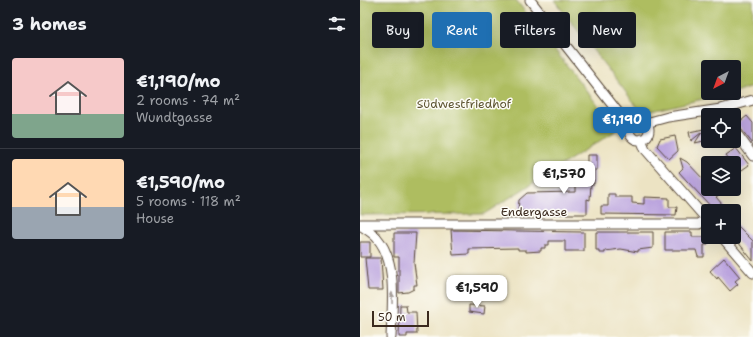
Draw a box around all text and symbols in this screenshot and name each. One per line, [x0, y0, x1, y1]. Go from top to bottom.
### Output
chip: Buy [372, 12, 424, 48]
chip: Rent [432, 12, 492, 48]
chip: Filters [500, 12, 570, 48]
chip: New [578, 12, 636, 48]
text: 3 homes [12, 13, 87, 35]
icon: filters [326, 13, 348, 35]
north arrow [701, 60, 741, 100]
map controls [701, 60, 741, 244]
text: €1,190/mo [136, 70, 221, 92]
icon: home [44, 74, 92, 122]
text: 2 rooms · 74 m² [136, 92, 240, 109]
park label: Südwestfriedhof [417, 96, 512, 112]
pin: €1,190 [589, 107, 655, 141]
button: locate [701, 108, 741, 148]
text: Wundtgasse [136, 109, 213, 126]
text: €1,190 [602, 111, 642, 128]
button: layers [701, 156, 741, 196]
pin: €1,570 [531, 161, 597, 195]
text: €1,570 [542, 165, 586, 182]
text: €1,590/mo [136, 171, 225, 193]
icon: home [44, 175, 92, 223]
text: 5 rooms · 118 m² [136, 193, 241, 210]
street label: Endergasse [501, 204, 568, 220]
button: + [701, 204, 741, 244]
text: House [136, 210, 174, 227]
pin: €1,590 [444, 275, 510, 309]
text: €1,590 [455, 279, 499, 296]
one-way arrow [388, 292, 395, 304]
scale bar [372, 309, 429, 328]
text: 50 m [378, 310, 406, 325]

